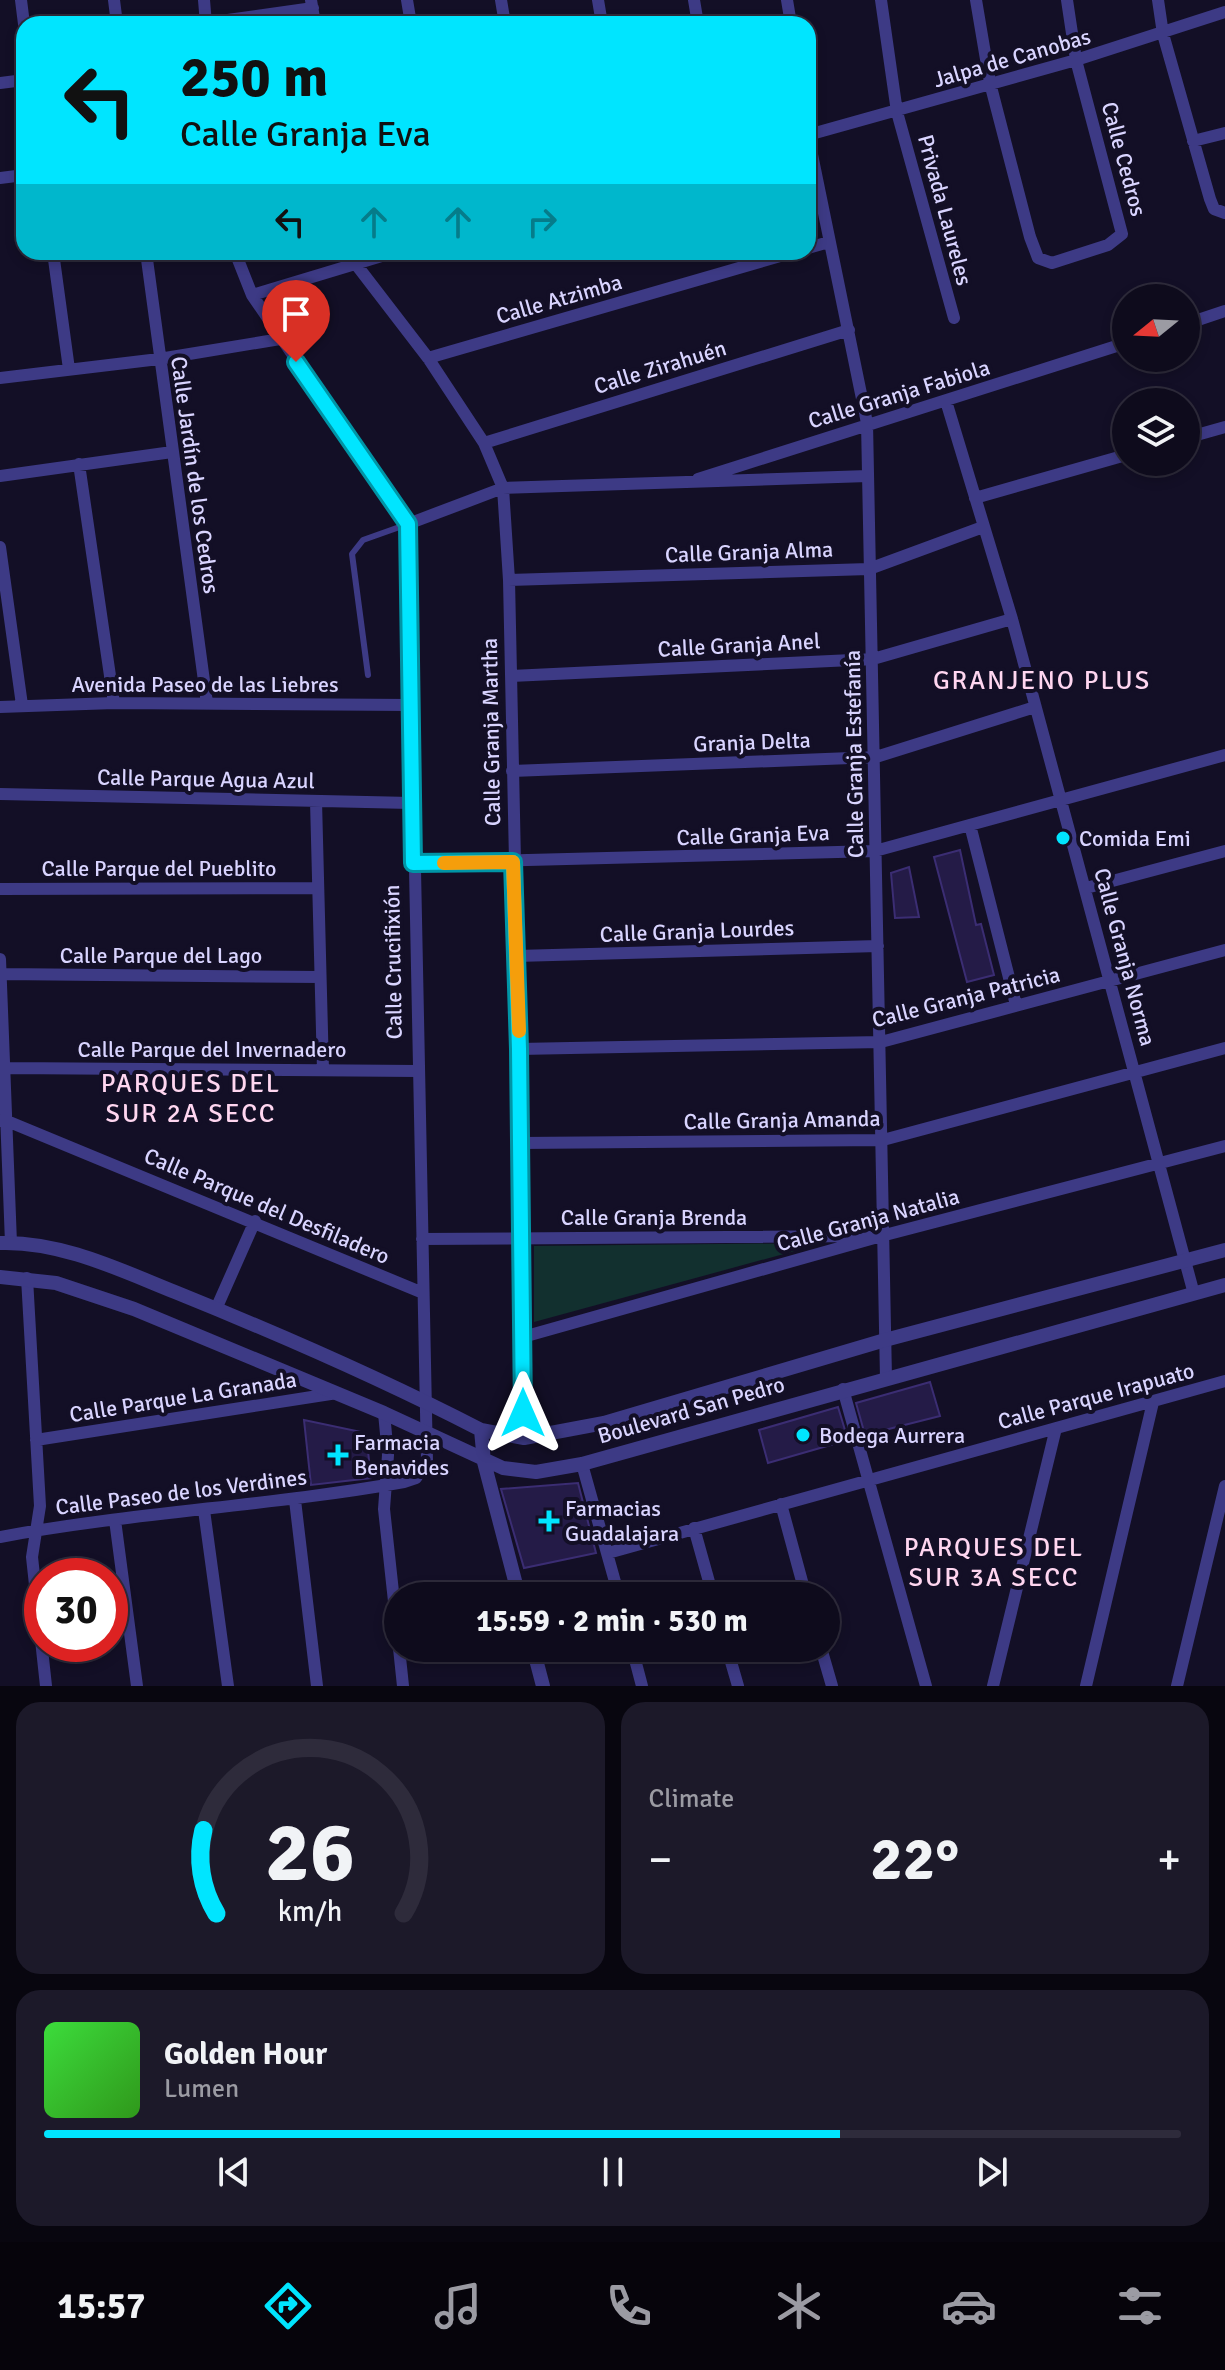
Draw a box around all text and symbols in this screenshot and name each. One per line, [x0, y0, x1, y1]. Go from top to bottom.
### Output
street label: Jalpa de Canobas [930, 23, 1094, 93]
text: 250 m [180, 43, 328, 112]
icon: left [48, 48, 152, 152]
street label: Calle Cedros [1096, 99, 1152, 219]
text: Calle Granja Eva [180, 112, 431, 157]
street label: Privada Laureles [912, 132, 978, 288]
icon: left [268, 200, 312, 244]
icon: ahead [352, 200, 396, 244]
icon: ahead [436, 200, 480, 244]
icon: right [520, 200, 564, 244]
street label: Calle Atzimba [493, 268, 625, 330]
pin [262, 280, 330, 362]
north arrow [1112, 284, 1200, 372]
map controls [1112, 284, 1200, 476]
icon: arrive [274, 292, 318, 336]
street label: Calle Zirahuén [591, 334, 729, 400]
street label: Calle Granja Fabiola [805, 354, 993, 434]
street label: Calle Jardín de los Cedros [165, 355, 225, 595]
button: layers [1112, 388, 1200, 476]
street label: Calle Granja Alma [664, 536, 834, 568]
street label: Calle Granja Anel [657, 627, 821, 663]
street label: Calle Granja Martha [476, 638, 506, 826]
street label: Calle Granja Estefanía [839, 650, 869, 858]
district label: GRANJENO PLUS [933, 665, 1151, 697]
street label: Avenida Paseo de las Liebres [71, 671, 339, 698]
street label: Granja Delta [693, 726, 811, 758]
street label: Calle Parque Agua Azul [97, 764, 315, 794]
street label: Calle Granja Eva [676, 819, 830, 851]
place label: Comida Emi [1079, 825, 1191, 852]
marker: Comida Emi [1054, 829, 1072, 847]
street label: Calle Parque del Pueblito [41, 855, 277, 882]
street label: Calle Granja Norma [1088, 865, 1162, 1049]
street label: Calle Crucifixión [378, 884, 408, 1040]
street label: Calle Granja Lourdes [599, 914, 795, 948]
street label: Calle Parque del Lago [60, 942, 262, 969]
street label: Calle Granja Patricia [869, 961, 1063, 1033]
street label: Calle Parque del Invernadero [78, 1036, 346, 1063]
district label: PARQUES DEL SUR 2A SECC [101, 1068, 281, 1130]
street label: Calle Granja Amanda [683, 1105, 881, 1135]
street label: Calle Parque del Desfiladero [140, 1142, 394, 1270]
street label: Calle Granja Natalia [774, 1183, 962, 1257]
street label: Calle Granja Brenda [561, 1204, 747, 1231]
street label: Calle Parque Irapuato [995, 1357, 1197, 1435]
street label: Calle Parque La Granada [68, 1366, 298, 1428]
street label: Boulevard San Pedro [594, 1370, 788, 1450]
position arrow [481, 1371, 565, 1455]
place label: Bodega Aurrera [819, 1422, 965, 1449]
marker: Bodega Aurrera [794, 1426, 812, 1444]
place label: Farmacia Benavides [354, 1429, 449, 1481]
marker: Farmacia Benavides [329, 1446, 347, 1464]
street label: Calle Paseo de los Verdines [54, 1463, 308, 1521]
place label: Farmacias Guadalajara [565, 1495, 679, 1547]
marker: Farmacias Guadalajara [540, 1512, 558, 1530]
district label: PARQUES DEL SUR 3A SECC [904, 1532, 1084, 1594]
speed limit sign: 30 [24, 1558, 128, 1662]
text: 15:59 · 2 min · 530 m [476, 1603, 748, 1640]
text: Climate [649, 1783, 734, 1815]
text: 26 [265, 1802, 355, 1904]
text: 22° [870, 1823, 959, 1897]
text: − [649, 1833, 672, 1887]
text: + [1157, 1833, 1181, 1887]
text: km/h [278, 1894, 343, 1929]
text: Golden Hour [164, 2036, 327, 2073]
text: Lumen [164, 2073, 239, 2105]
icon: previous [212, 2150, 256, 2194]
icon: pause [591, 2150, 635, 2194]
icon: next [970, 2150, 1014, 2194]
icon: directions [260, 2278, 316, 2334]
icon: music [430, 2278, 486, 2334]
icon: phone [601, 2278, 657, 2334]
icon: climate [771, 2278, 827, 2334]
icon: car [941, 2278, 997, 2334]
icon: filters [1112, 2278, 1168, 2334]
text: 15:57 [57, 2284, 146, 2329]

